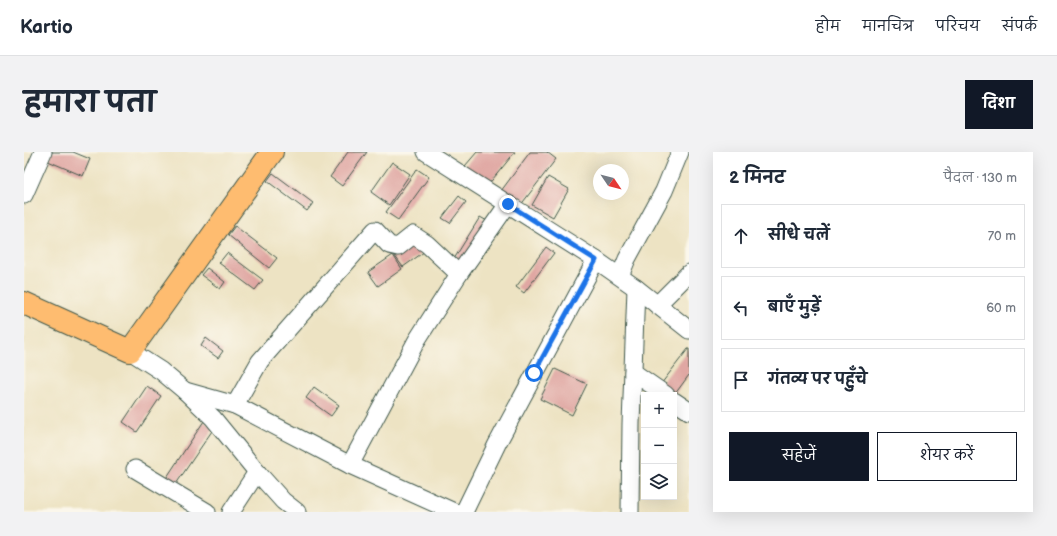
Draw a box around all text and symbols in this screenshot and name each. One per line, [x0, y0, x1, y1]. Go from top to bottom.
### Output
text: Kartio [20, 16, 73, 39]
text: होम [816, 18, 840, 35]
text: मानचित्र [862, 18, 914, 35]
text: परिचय [936, 18, 980, 35]
text: संपर्क [1002, 18, 1037, 35]
button: दिशा [965, 80, 1033, 129]
text: हमारा पता [24, 87, 156, 120]
north arrow [593, 164, 629, 200]
text: 2 मिनट [729, 168, 785, 188]
text: पैदल · 130 m [944, 170, 1017, 186]
route end [499, 195, 517, 213]
icon: ahead [730, 225, 752, 247]
text: सीधे चलें [768, 226, 830, 245]
text: 70 m [988, 228, 1016, 244]
icon: left [730, 297, 752, 319]
text: बाएँ मुड़ें [768, 298, 821, 317]
text: 60 m [986, 300, 1016, 316]
route start [525, 364, 543, 382]
icon: arrive [730, 369, 752, 391]
text: गंतव्य पर पहुँचे [768, 370, 867, 389]
map controls [641, 392, 677, 500]
button: + [641, 392, 677, 428]
button: − [641, 428, 677, 464]
button: सहेजें [729, 432, 869, 481]
button: शेयर करें [877, 432, 1017, 481]
button: layers [641, 464, 677, 500]

